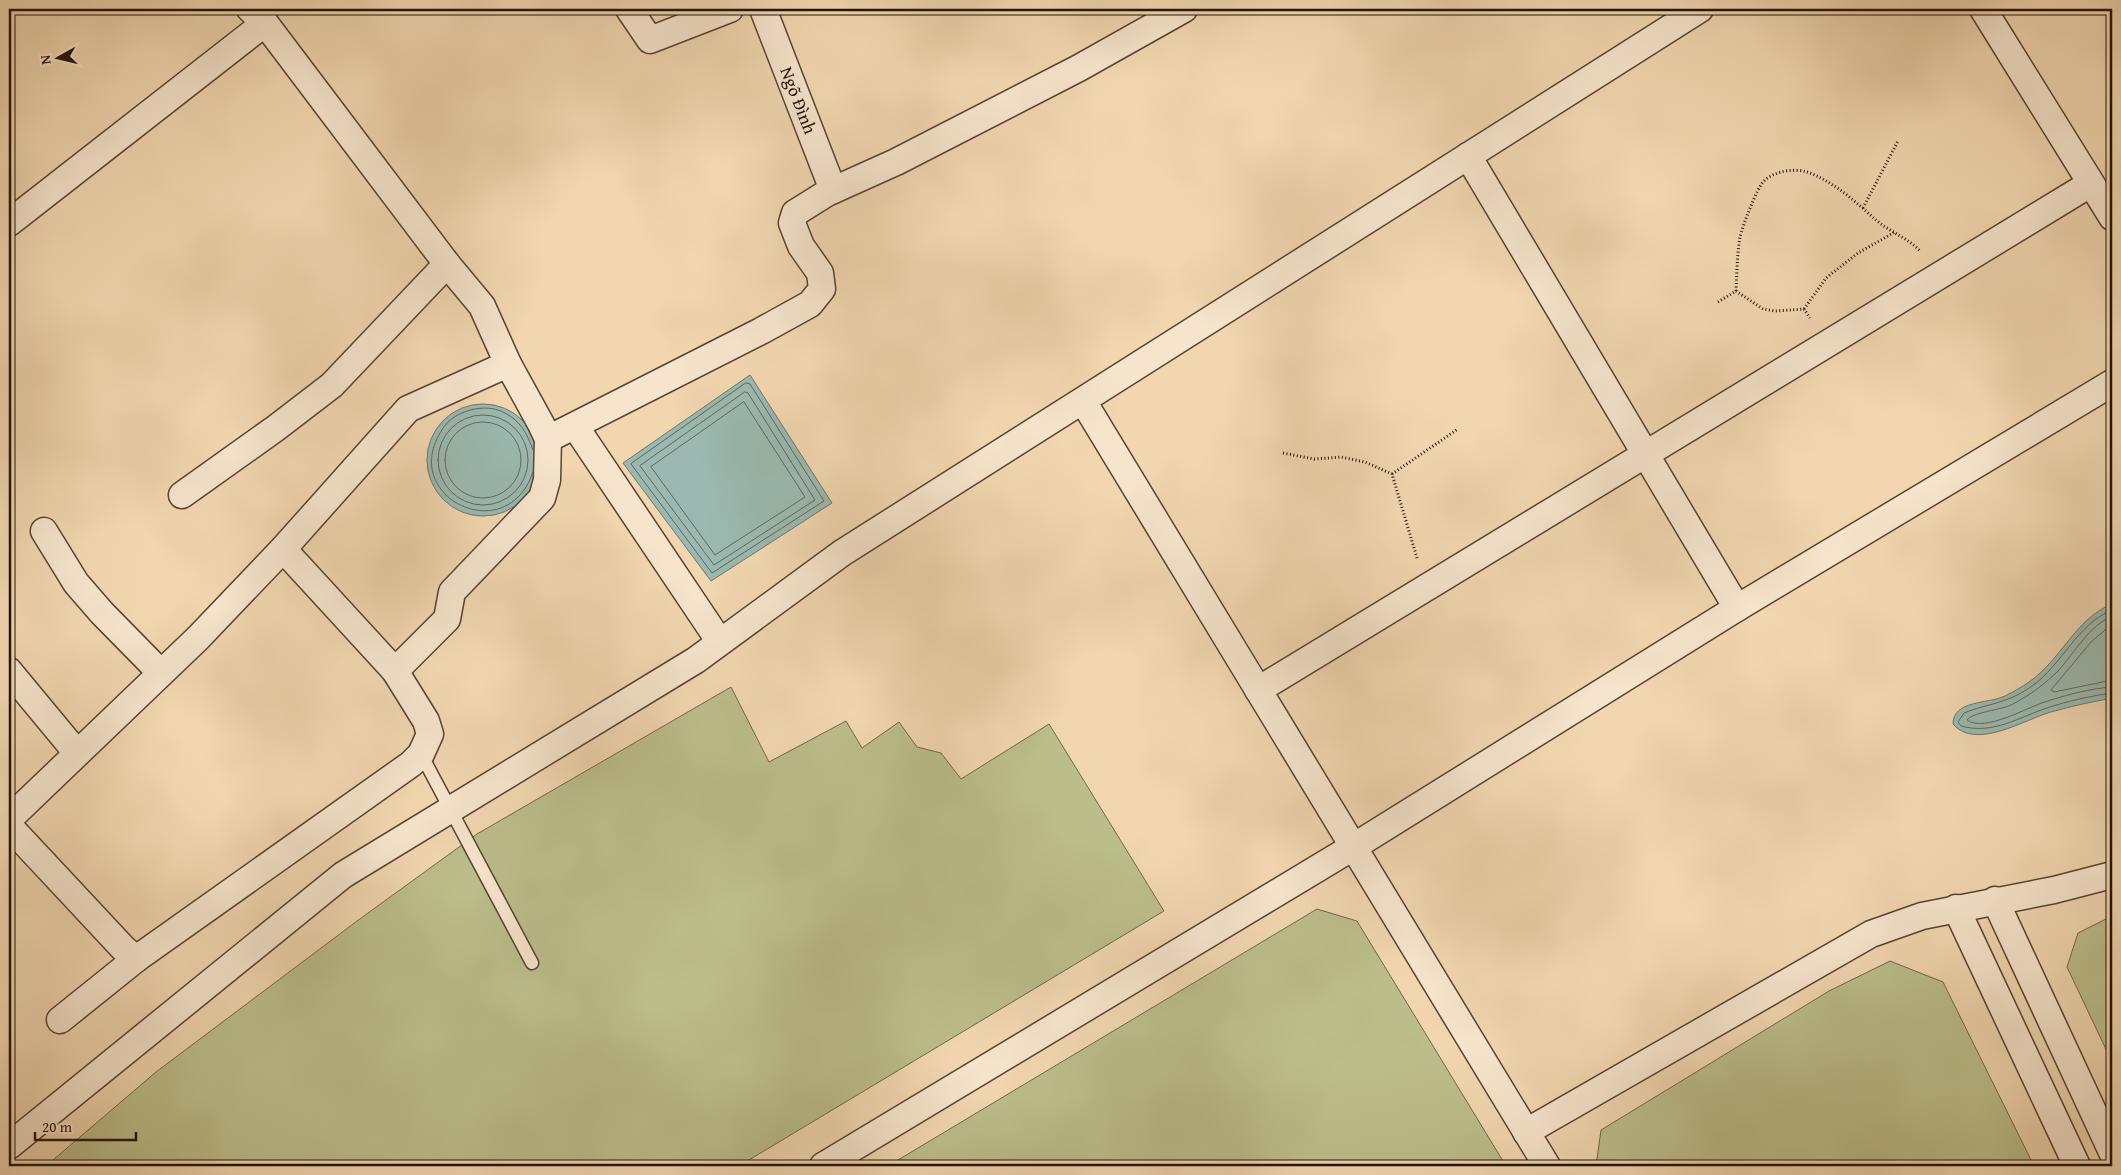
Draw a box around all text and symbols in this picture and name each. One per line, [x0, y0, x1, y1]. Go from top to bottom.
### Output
north arrow [32, 32, 82, 82]
text: N [34, 53, 56, 66]
street label: Ngõ Đình [774, 63, 824, 138]
scale bar [35, 1110, 136, 1142]
text: 20 m [42, 1116, 73, 1137]

